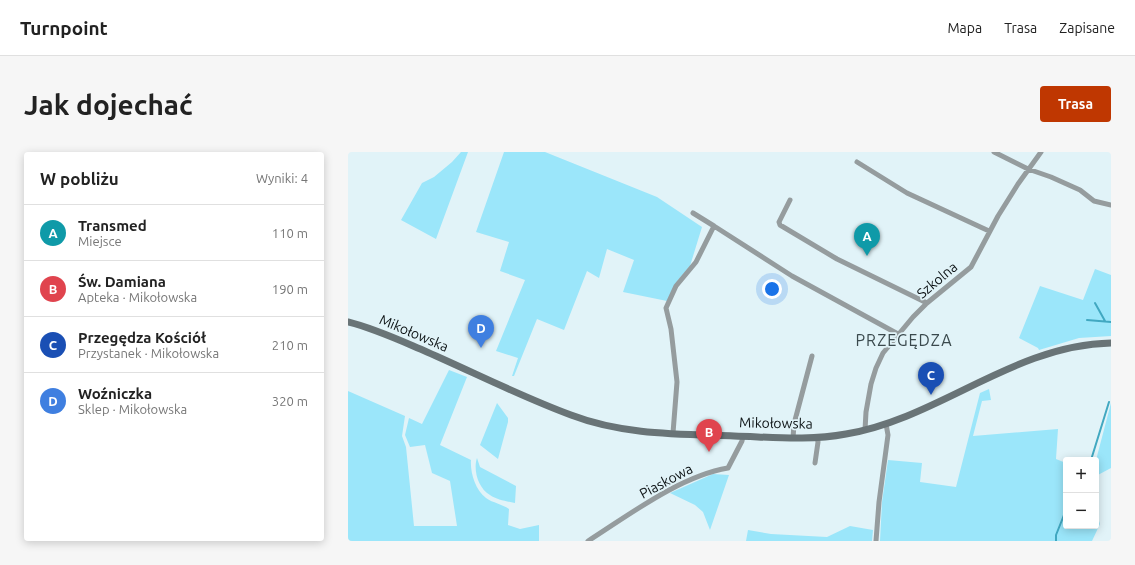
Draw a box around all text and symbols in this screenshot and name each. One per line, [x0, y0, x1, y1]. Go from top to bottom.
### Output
text: Turnpoint [20, 17, 108, 39]
text: Mapa [947, 20, 982, 36]
text: Trasa [1004, 20, 1037, 36]
text: Zapisane [1059, 20, 1115, 36]
button: Trasa [1040, 86, 1111, 122]
text: Jak dojechać [24, 89, 193, 120]
text: W pobliżu [40, 169, 119, 188]
text: Wyniki: 4 [256, 171, 308, 185]
text: Transmed [78, 217, 147, 234]
pin: A [854, 223, 880, 256]
text: A [48, 226, 58, 240]
text: 110 m [272, 226, 308, 240]
text: Miejsce [78, 234, 122, 248]
street label: Szkolna [914, 259, 960, 301]
text: Św. Damiana [78, 273, 166, 290]
your location [762, 279, 782, 299]
text: B [49, 282, 57, 296]
text: 190 m [272, 282, 308, 296]
text: Apteka · Mikołowska [78, 290, 197, 304]
street label: Mikołowska [377, 311, 451, 355]
pin: D [468, 315, 494, 348]
text: Przegędza Kościół [78, 329, 206, 346]
district label: PRZEGĘDZA [855, 331, 953, 349]
text: C [49, 338, 57, 352]
text: 210 m [272, 338, 308, 352]
text: Przystanek · Mikołowska [78, 346, 219, 360]
pin: C [918, 362, 944, 395]
text: Woźniczka [78, 385, 152, 402]
text: D [48, 394, 58, 408]
text: 320 m [272, 394, 308, 408]
text: Sklep · Mikołowska [78, 402, 187, 416]
street label: Mikołowska [739, 414, 813, 432]
pin: B [696, 419, 722, 452]
map controls [1063, 457, 1099, 529]
button: + [1063, 457, 1099, 493]
street label: Piaskowa [637, 460, 695, 502]
button: − [1063, 493, 1099, 529]

